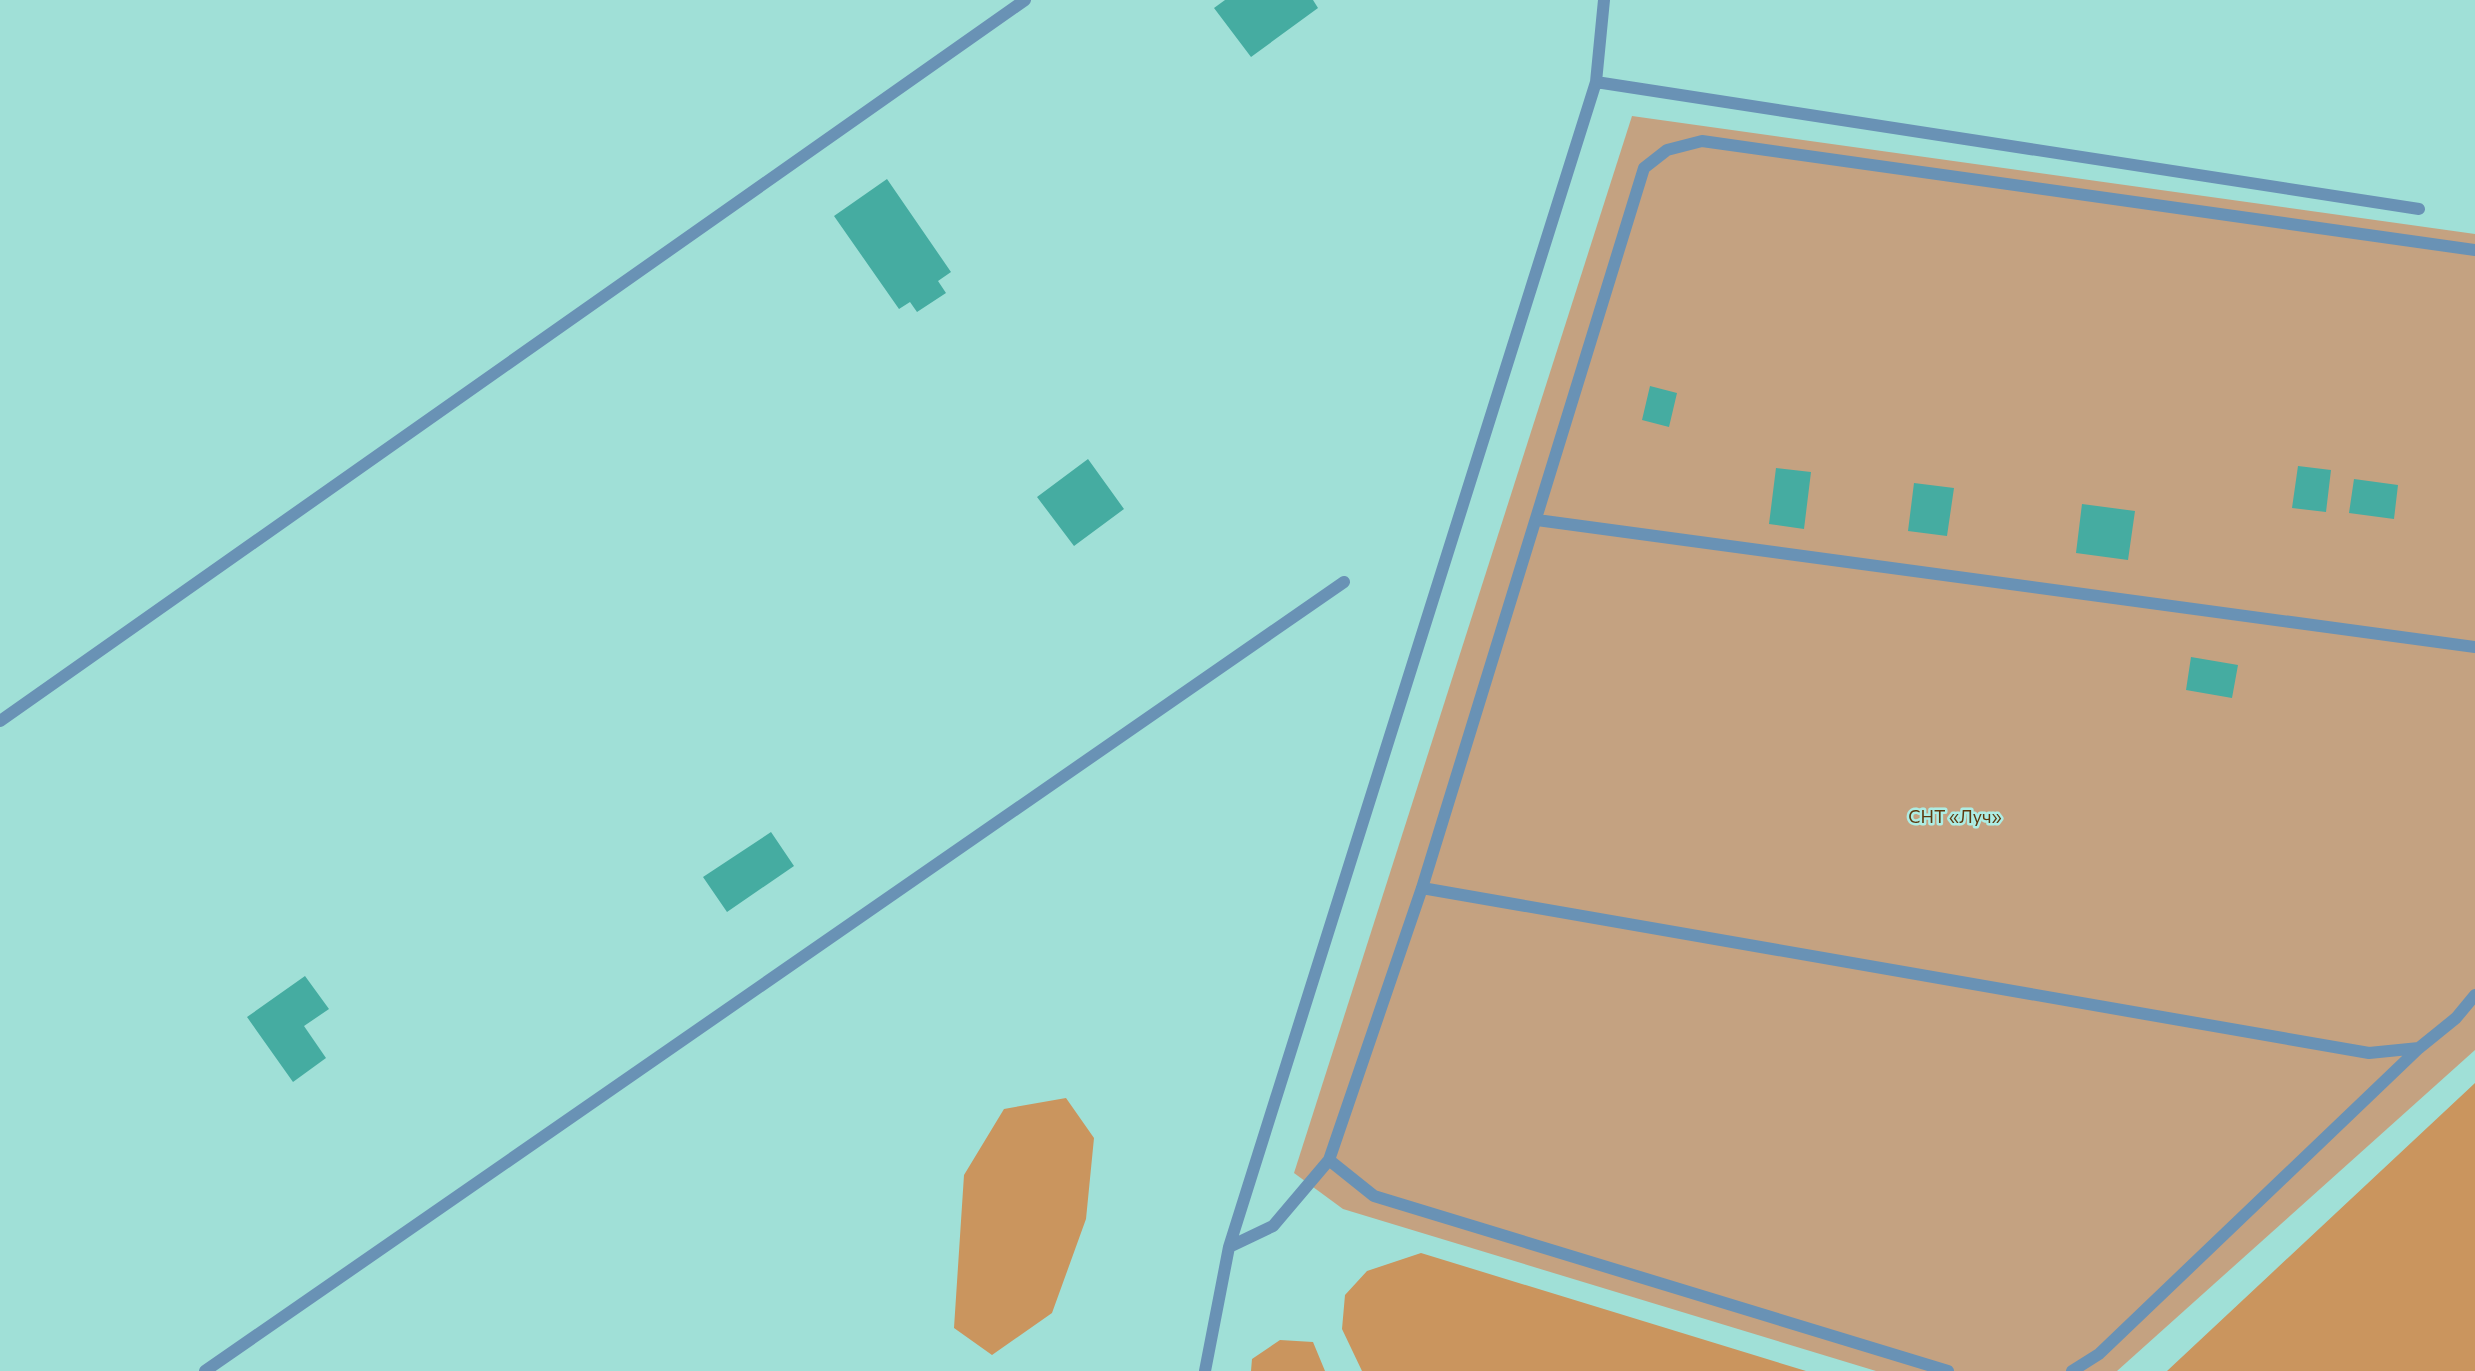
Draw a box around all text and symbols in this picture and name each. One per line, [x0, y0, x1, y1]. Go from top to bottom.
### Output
park label: СНТ «Луч» [1908, 805, 2002, 827]

